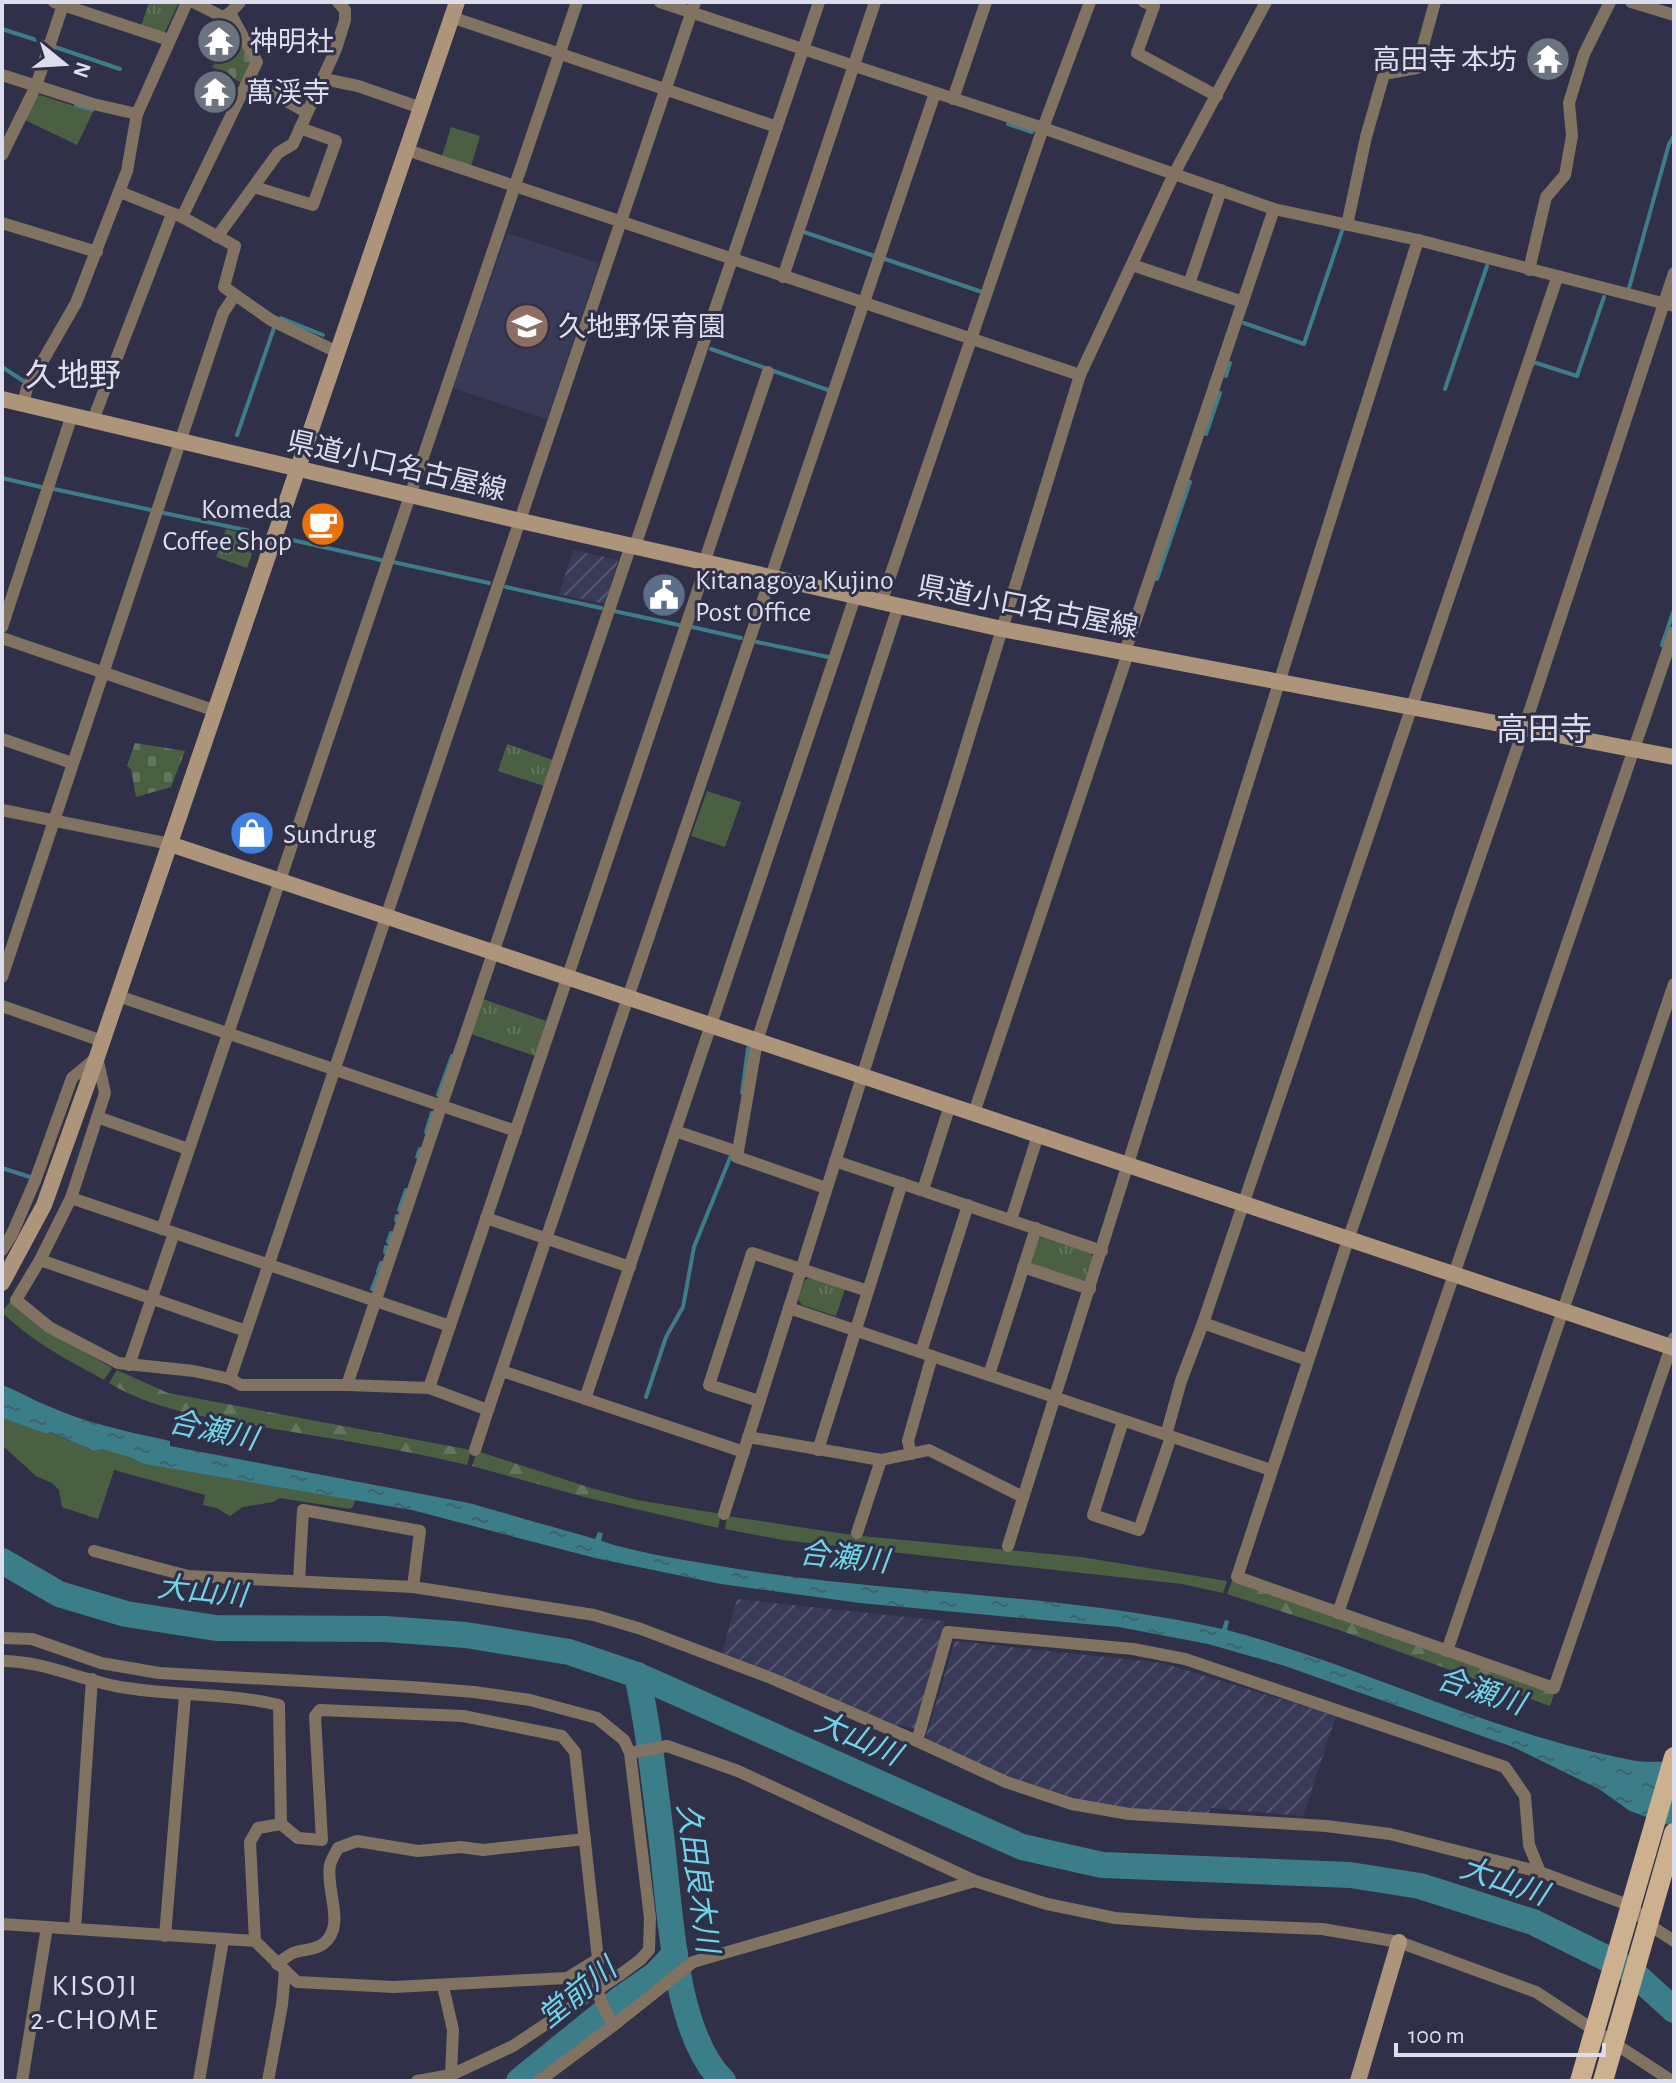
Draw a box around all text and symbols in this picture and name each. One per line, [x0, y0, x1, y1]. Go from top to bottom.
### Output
temple icon: 神明社 [195, 17, 243, 65]
north arrow [24, 24, 104, 104]
place label: 神明社 [250, 27, 334, 57]
temple icon: 高田寺 本坊 [1524, 35, 1572, 83]
place label: 高田寺 本坊 [1372, 45, 1517, 75]
text: N [69, 59, 95, 81]
temple icon: 萬渓寺 [191, 68, 239, 116]
place label: 萬渓寺 [246, 78, 330, 108]
school or university icon: 久地野保育園 [503, 302, 551, 350]
place label: 久地野保育園 [558, 312, 726, 342]
district label: 久地野 [25, 359, 121, 392]
street label: 県道小口名古屋線 [284, 426, 509, 506]
place label: Komeda Coffee Shop [162, 496, 292, 556]
cafe icon: Komeda Coffee Shop [299, 500, 347, 548]
place label: Kitanagoya Kujino Post Office [695, 567, 894, 627]
public building icon: Kitanagoya Kujino Post Office [640, 571, 688, 619]
street label: 県道小口名古屋線 [915, 571, 1141, 643]
district label: 高田寺 [1496, 712, 1592, 746]
shop icon: Sundrug [228, 809, 276, 857]
place label: Sundrug [283, 821, 376, 849]
water label: 合瀬川 [166, 1405, 263, 1456]
water label: 合瀬川 [798, 1536, 893, 1578]
water label: 大山川 [156, 1570, 251, 1612]
water label: 合瀬川 [1433, 1662, 1532, 1721]
water label: 大山川 [810, 1705, 908, 1772]
water label: 久田良木川 [672, 1802, 725, 1957]
water label: 大山川 [1456, 1851, 1555, 1912]
water label: 堂前川 [532, 1950, 624, 2034]
district label: KISOJI 2-CHOME [30, 1971, 160, 2035]
scale bar [1396, 2007, 1604, 2057]
text: 100 m [1408, 2024, 1465, 2048]

